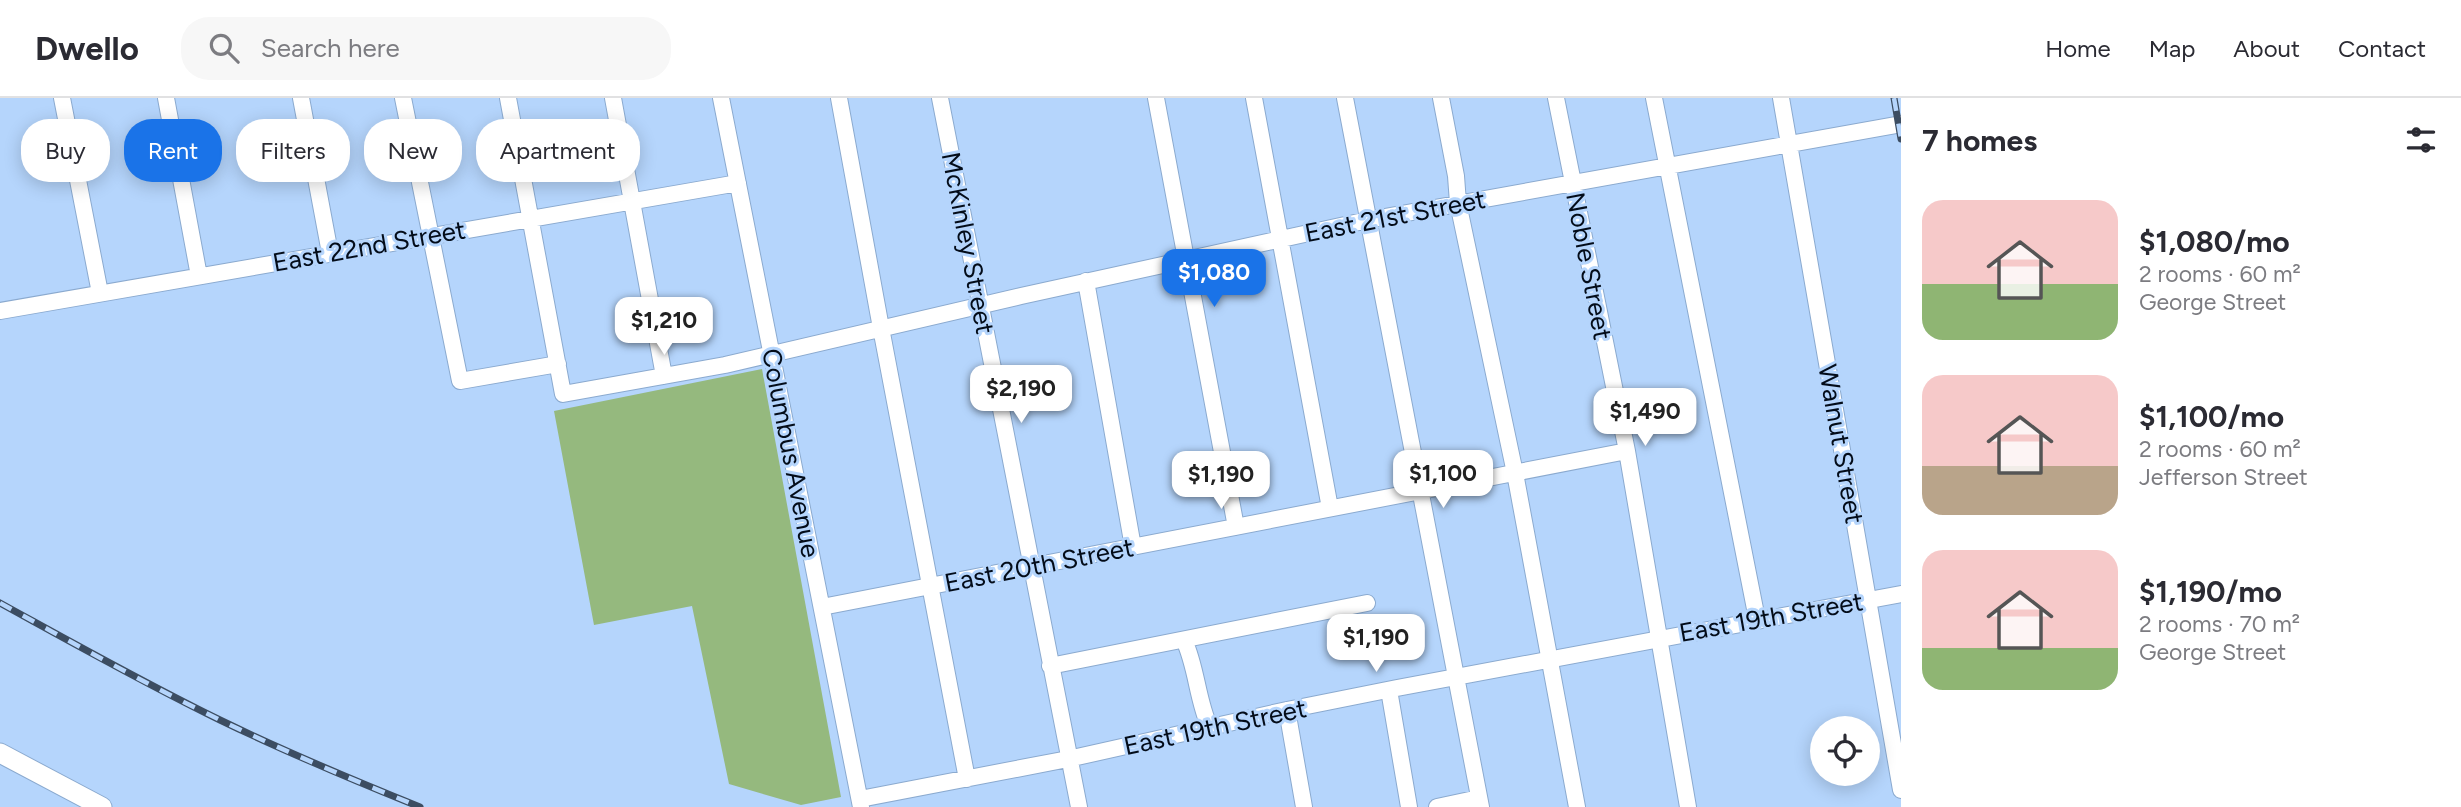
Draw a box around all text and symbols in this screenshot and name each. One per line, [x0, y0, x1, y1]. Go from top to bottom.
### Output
search box [181, 17, 671, 80]
text: Dwello [35, 29, 139, 68]
icon: search [205, 29, 243, 67]
text: Search here [261, 32, 400, 64]
text: Home [2045, 34, 2111, 63]
text: Map [2149, 34, 2195, 63]
text: About [2233, 34, 2300, 63]
text: Contact [2338, 34, 2426, 63]
chip: Buy [21, 119, 110, 182]
chip: Rent [124, 119, 222, 182]
chip: Filters [236, 119, 350, 182]
chip: New [364, 119, 462, 182]
chip: Apartment [476, 119, 640, 182]
icon: filters [2402, 121, 2440, 159]
text: 7 homes [1922, 122, 2037, 159]
street label: McKinley Street [935, 149, 1001, 337]
street label: East 21st Street [1302, 183, 1488, 249]
street label: Noble Street [1559, 190, 1619, 343]
street label: East 22nd Street [270, 213, 468, 279]
text: $1,080/mo [2139, 223, 2290, 260]
icon: home [1978, 228, 2062, 312]
pin: $1,080 [1157, 250, 1271, 309]
text: $1,080 [1178, 258, 1250, 286]
text: 2 rooms · 60 m² [2139, 260, 2301, 288]
text: George Street [2139, 288, 2286, 316]
pin: $1,210 [607, 298, 721, 357]
text: $1,210 [631, 306, 697, 334]
street label: Columbus Avenue [755, 346, 827, 560]
street label: Walnut Street [1811, 362, 1871, 526]
pin: $2,190 [964, 366, 1078, 425]
text: $2,190 [986, 374, 1056, 402]
pin: $1,490 [1588, 388, 1702, 448]
text: $1,490 [1609, 397, 1681, 425]
text: $1,100/mo [2139, 398, 2284, 435]
icon: home [1978, 403, 2062, 487]
text: 2 rooms · 60 m² [2139, 435, 2301, 463]
pin: $1,100 [1386, 450, 1500, 510]
pin: $1,190 [1164, 452, 1278, 511]
text: $1,100 [1409, 459, 1477, 487]
text: $1,190 [1188, 460, 1254, 488]
text: Jefferson Street [2139, 463, 2308, 491]
street label: East 20th Street [942, 531, 1136, 599]
text: $1,190/mo [2139, 573, 2282, 610]
icon: home [1978, 578, 2062, 662]
street label: East 19th Street [1677, 585, 1866, 649]
text: 2 rooms · 70 m² [2139, 610, 2300, 638]
pin: $1,190 [1319, 614, 1433, 674]
text: $1,190 [1343, 623, 1409, 651]
text: George Street [2139, 638, 2286, 666]
street label: East 19th Street [1121, 692, 1309, 762]
map controls [1810, 716, 1880, 786]
button: locate [1810, 716, 1880, 786]

